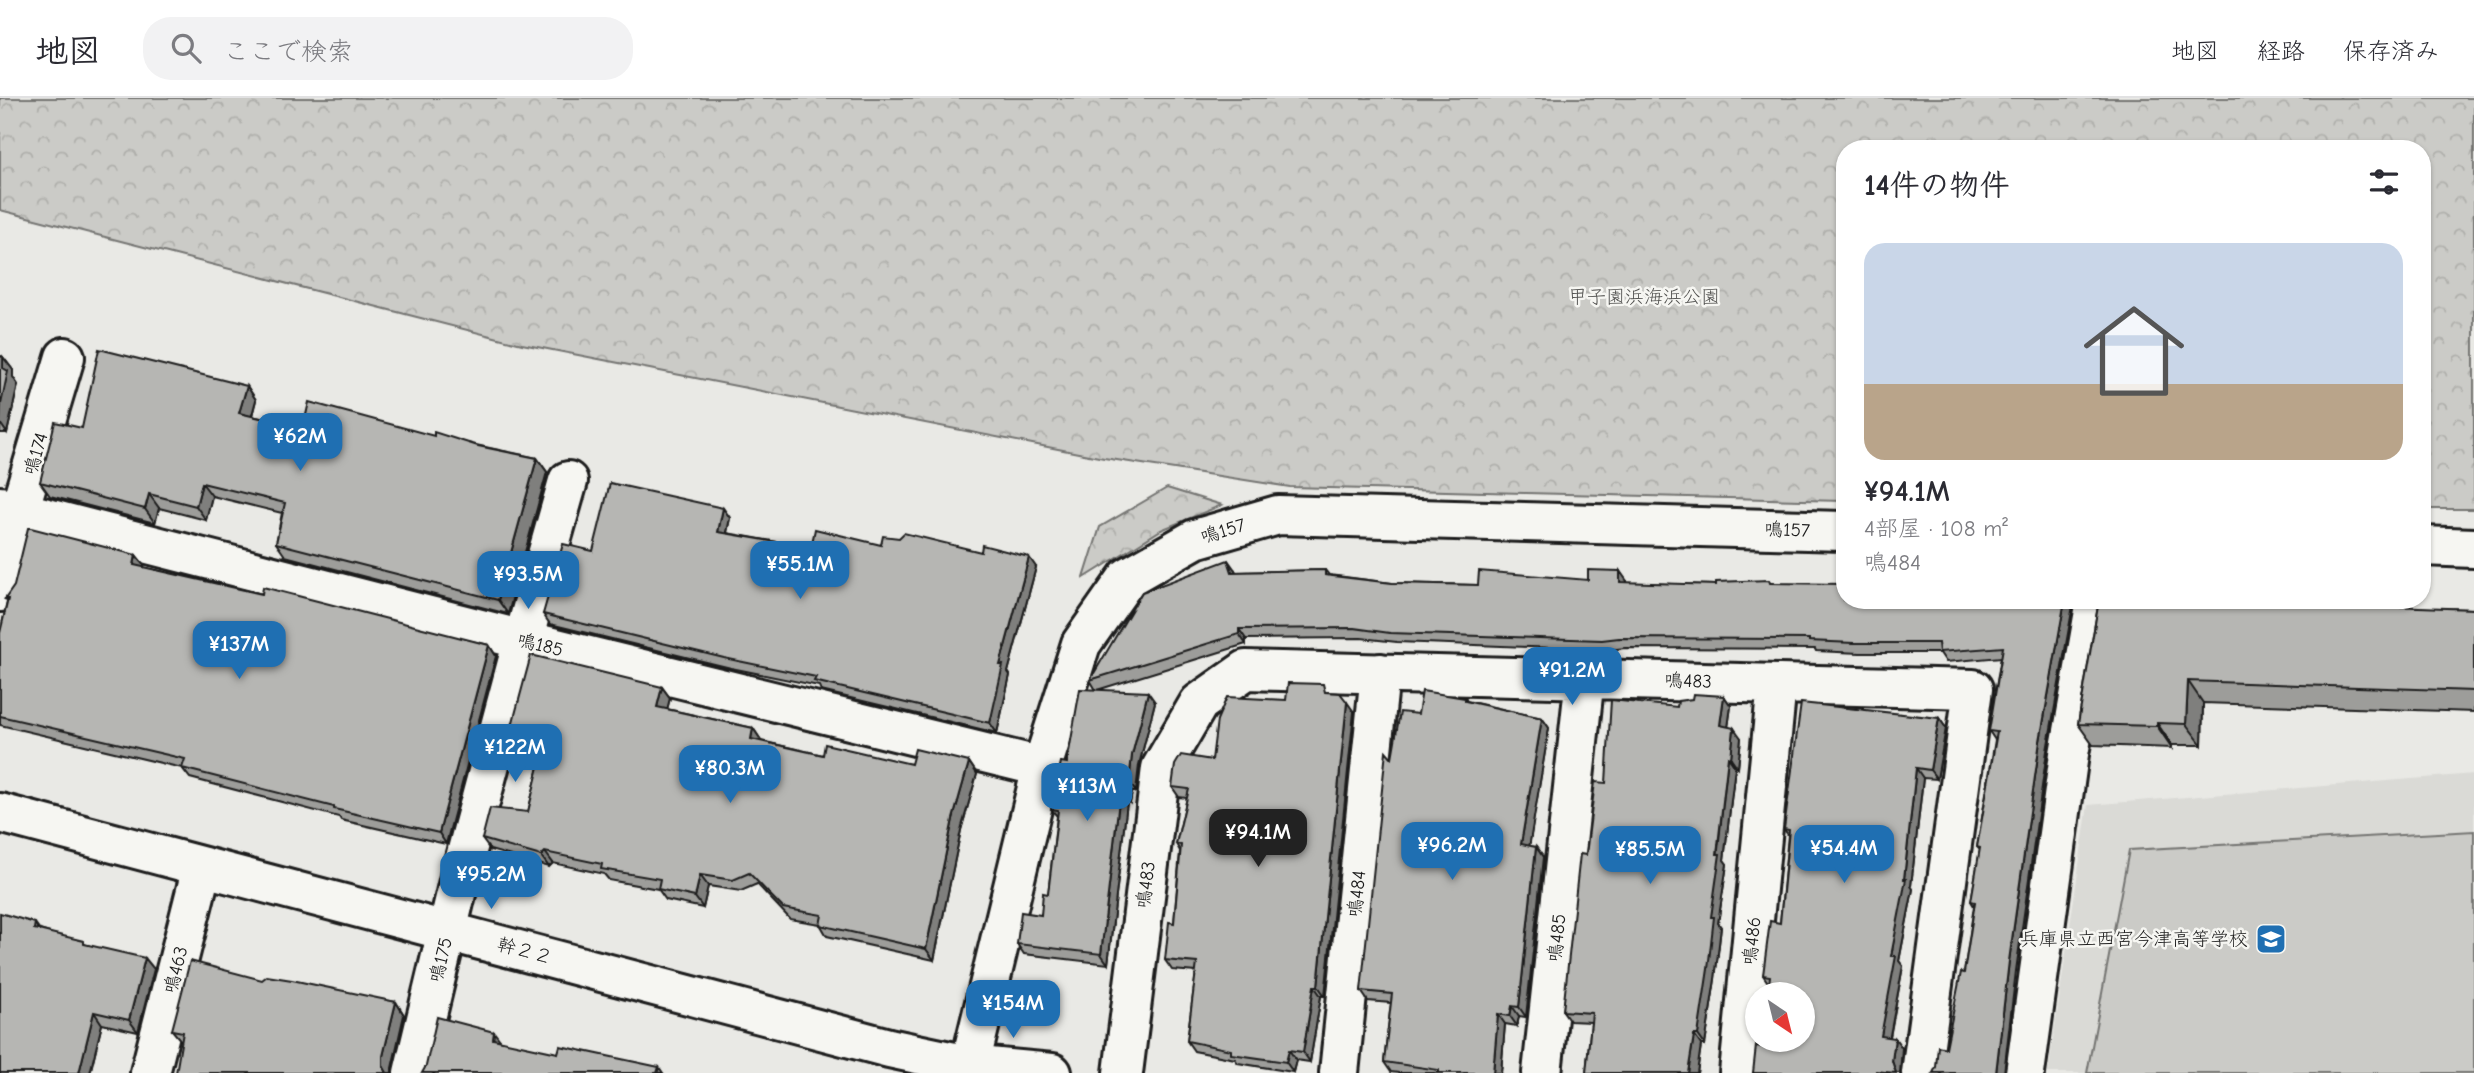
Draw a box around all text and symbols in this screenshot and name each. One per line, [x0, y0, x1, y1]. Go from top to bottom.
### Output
search box [143, 17, 633, 80]
icon: search [167, 29, 205, 67]
text: 地図 [35, 32, 101, 70]
text: ここで検索 [223, 37, 353, 67]
text: 地図 [2171, 37, 2219, 65]
text: 経路 [2257, 37, 2305, 65]
text: 保存済み [2343, 37, 2439, 65]
icon: filters [2365, 163, 2403, 201]
text: 14件の物件 [1864, 168, 2010, 203]
park label: 甲子園浜海浜公園 [1568, 286, 1720, 308]
icon: home [2071, 288, 2197, 414]
pin: ¥62M [259, 414, 341, 473]
text: ¥62M [273, 422, 327, 449]
street label: 鳴174 [19, 430, 53, 478]
text: ¥94.1M [1864, 474, 1950, 509]
street label: 鳴157 [1198, 514, 1248, 548]
text: 4部屋 · 108 m² [1864, 515, 2008, 542]
street label: 鳴157 [1764, 518, 1810, 542]
pin: ¥55.1M [743, 542, 857, 601]
text: 鳴484 [1864, 549, 1921, 576]
text: ¥55.1M [766, 550, 834, 577]
pin: ¥93.5M [471, 552, 585, 611]
text: ¥93.5M [493, 560, 563, 587]
pin: ¥137M [190, 622, 288, 681]
street label: 鳴185 [515, 629, 565, 661]
text: ¥137M [209, 630, 269, 657]
pin: ¥91.2M [1515, 648, 1629, 707]
text: ¥91.2M [1539, 656, 1605, 683]
street label: 鳴483 [1664, 669, 1712, 693]
pin: ¥122M [466, 724, 564, 784]
text: ¥122M [484, 733, 546, 760]
pin: ¥80.3M [673, 746, 787, 805]
text: ¥80.3M [695, 754, 765, 781]
pin: ¥113M [1038, 764, 1136, 823]
text: ¥113M [1057, 772, 1117, 799]
pin: ¥94.1M [1201, 810, 1315, 869]
text: ¥94.1M [1225, 818, 1291, 845]
pin: ¥96.2M [1395, 822, 1509, 882]
pin: ¥85.5M [1593, 826, 1707, 886]
pin: ¥54.4M [1787, 826, 1901, 885]
text: ¥96.2M [1417, 831, 1487, 858]
text: ¥54.4M [1810, 834, 1878, 861]
text: ¥85.5M [1615, 835, 1685, 862]
pin: ¥95.2M [434, 852, 548, 911]
text: ¥95.2M [456, 860, 526, 887]
street label: 鳴483 [1132, 860, 1160, 910]
street label: 鳴484 [1344, 869, 1370, 919]
street label: 鳴485 [1544, 913, 1570, 963]
street label: 鳴486 [1739, 916, 1765, 966]
school or university icon: 兵庫県立西宮今津高等学校 [2254, 922, 2288, 956]
place label: 兵庫県立西宮今津高等学校 [2020, 928, 2248, 950]
street label: 幹２２ [495, 933, 555, 969]
street label: 鳴175 [425, 935, 457, 985]
street label: 鳴463 [160, 944, 192, 996]
pin: ¥154M [964, 981, 1062, 1040]
north arrow [1745, 982, 1815, 1052]
map controls [1745, 982, 1815, 1052]
text: ¥154M [982, 989, 1044, 1016]

